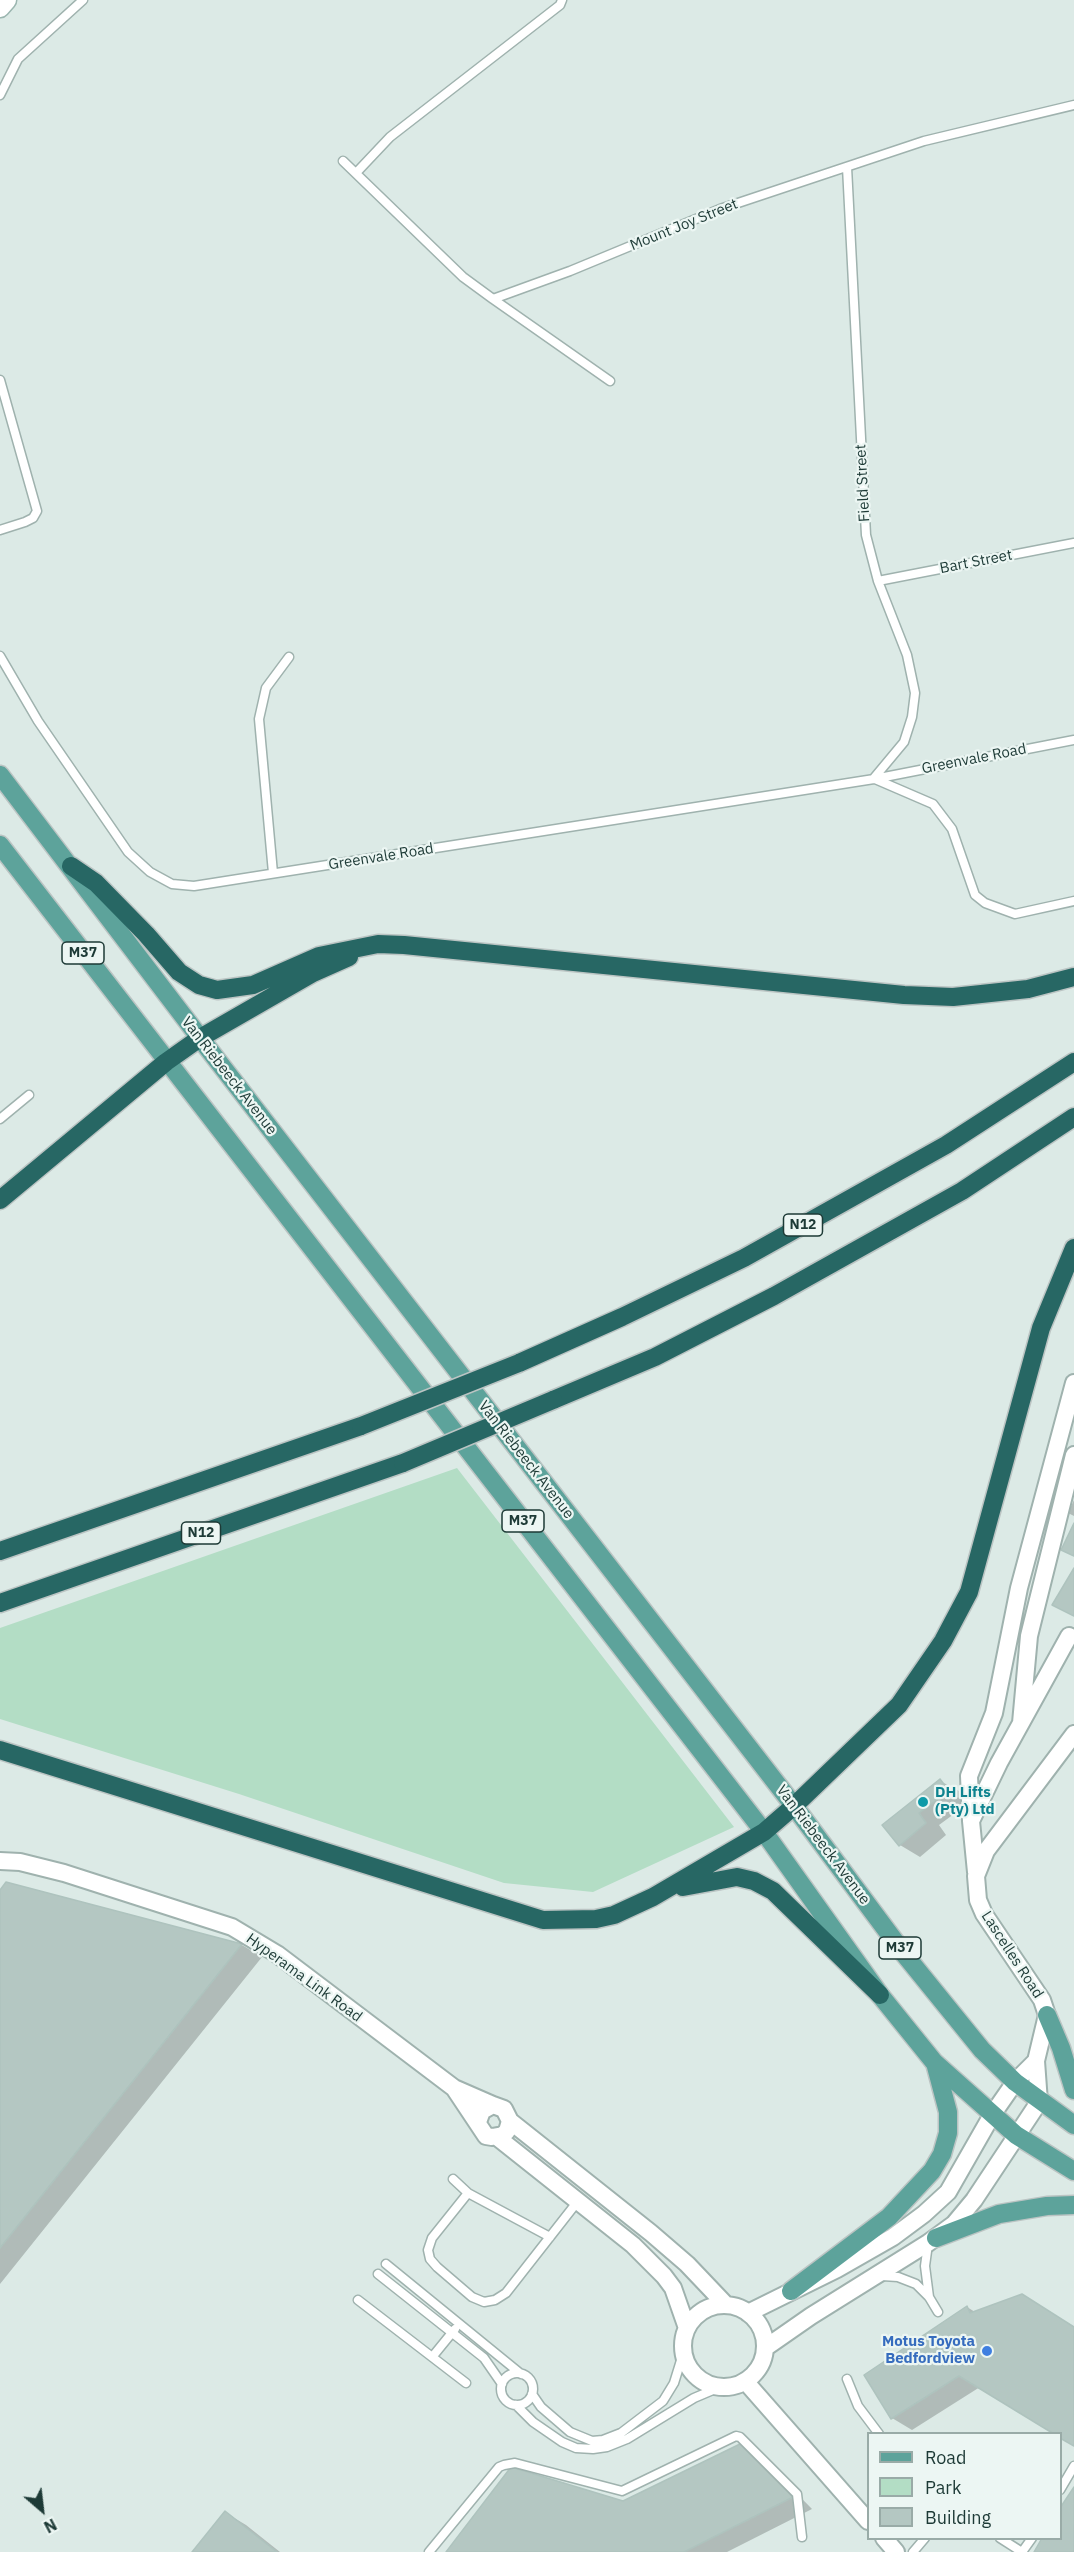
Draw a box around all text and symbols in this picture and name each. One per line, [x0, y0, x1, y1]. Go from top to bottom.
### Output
street label: Mount Joy Street [628, 195, 740, 255]
street label: Field Street [852, 444, 874, 522]
street label: Bart Street [938, 546, 1014, 578]
street label: Greenvale Road [920, 740, 1028, 778]
street label: Greenvale Road [327, 840, 435, 874]
road number: M37 [62, 942, 104, 964]
street label: Van Riebeeck Avenue [177, 1013, 281, 1139]
road number: N12 [784, 1214, 822, 1236]
street label: Van Riebeeck Avenue [474, 1397, 578, 1523]
road number: M37 [502, 1510, 544, 1532]
road number: N12 [182, 1522, 220, 1544]
street label: Van Riebeeck Avenue [772, 1782, 874, 1908]
place label: DH Lifts (Pty) Ltd [935, 1784, 995, 1819]
marker: DH Lifts (Pty) Ltd [916, 1795, 930, 1809]
street label: Lascelles Road [977, 1908, 1047, 2002]
street label: Hyperama Link Road [243, 1930, 365, 2026]
road number: M37 [879, 1937, 921, 1959]
place label: Motus Toyota Bedfordview [882, 2333, 975, 2368]
marker: Motus Toyota Bedfordview [980, 2344, 994, 2358]
legend [867, 2432, 1062, 2540]
text: Road [925, 2446, 966, 2469]
text: Park [925, 2476, 961, 2499]
north arrow [12, 2480, 72, 2540]
text: Building [925, 2506, 991, 2529]
text: N [41, 2514, 60, 2537]

